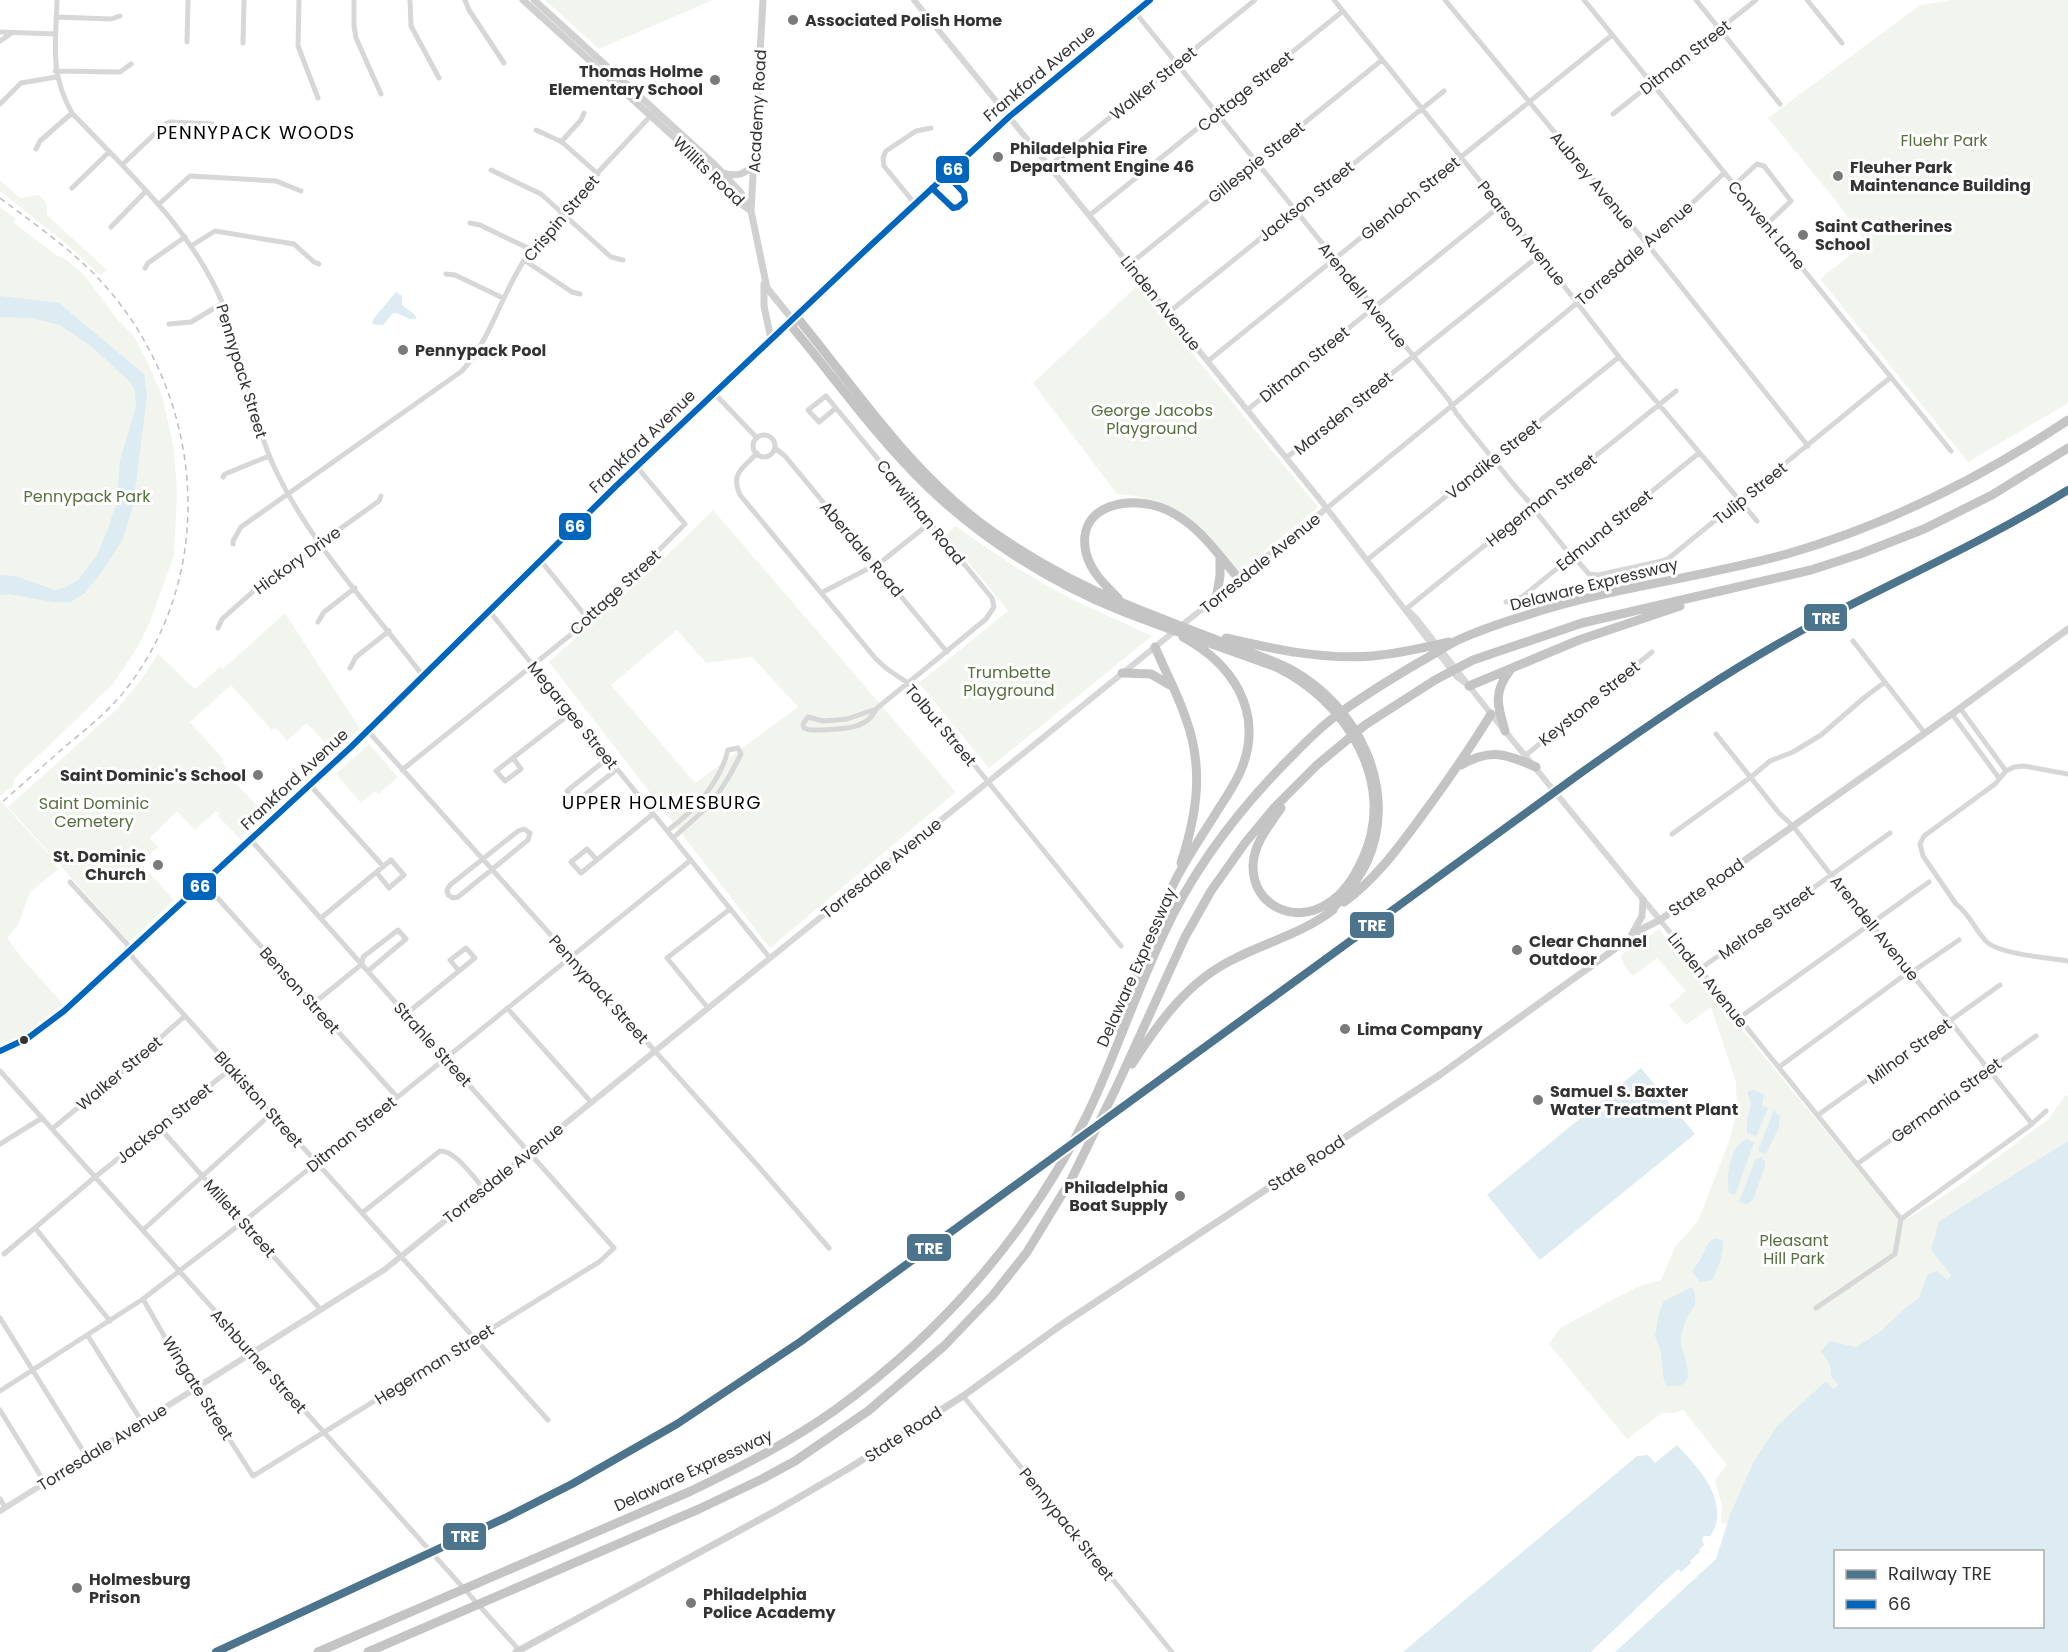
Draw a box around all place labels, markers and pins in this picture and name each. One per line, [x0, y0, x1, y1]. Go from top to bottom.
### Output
place label: Associated Polish Home [805, 9, 1002, 32]
marker: Associated Polish Home [786, 13, 800, 27]
place label: Thomas Holme Elementary School [549, 60, 703, 101]
marker: Thomas Holme Elementary School [708, 73, 722, 87]
place label: Philadelphia Fire Department Engine 46 [1010, 137, 1194, 178]
marker: Philadelphia Fire Department Engine 46 [991, 150, 1005, 164]
place label: Fleuher Park Maintenance Building [1850, 156, 2031, 197]
marker: Fleuher Park Maintenance Building [1831, 169, 1845, 183]
place label: Saint Catherines School [1815, 215, 1952, 256]
marker: Saint Catherines School [1796, 228, 1810, 242]
place label: Pennypack Pool [415, 339, 546, 362]
marker: Pennypack Pool [396, 343, 410, 357]
place label: Saint Dominic's School [60, 764, 246, 787]
marker: Saint Dominic's School [251, 768, 265, 782]
place label: St. Dominic Church [53, 845, 146, 886]
marker: St. Dominic Church [151, 858, 165, 872]
place label: Clear Channel Outdoor [1529, 930, 1647, 971]
marker: Clear Channel Outdoor [1510, 943, 1524, 957]
place label: Lima Company [1357, 1018, 1483, 1041]
marker: Lima Company [1338, 1022, 1352, 1036]
unlabelled marker [18, 1034, 30, 1046]
place label: Samuel S. Baxter Water Treatment Plant [1550, 1080, 1738, 1121]
marker: Samuel S. Baxter Water Treatment Plant [1531, 1093, 1545, 1107]
place label: Philadelphia Boat Supply [1064, 1176, 1169, 1217]
marker: Philadelphia Boat Supply [1173, 1189, 1187, 1203]
place label: Holmesburg Prison [89, 1568, 191, 1609]
marker: Holmesburg Prison [70, 1581, 84, 1595]
place label: Philadelphia Police Academy [703, 1583, 837, 1624]
marker: Philadelphia Police Academy [684, 1596, 698, 1610]

